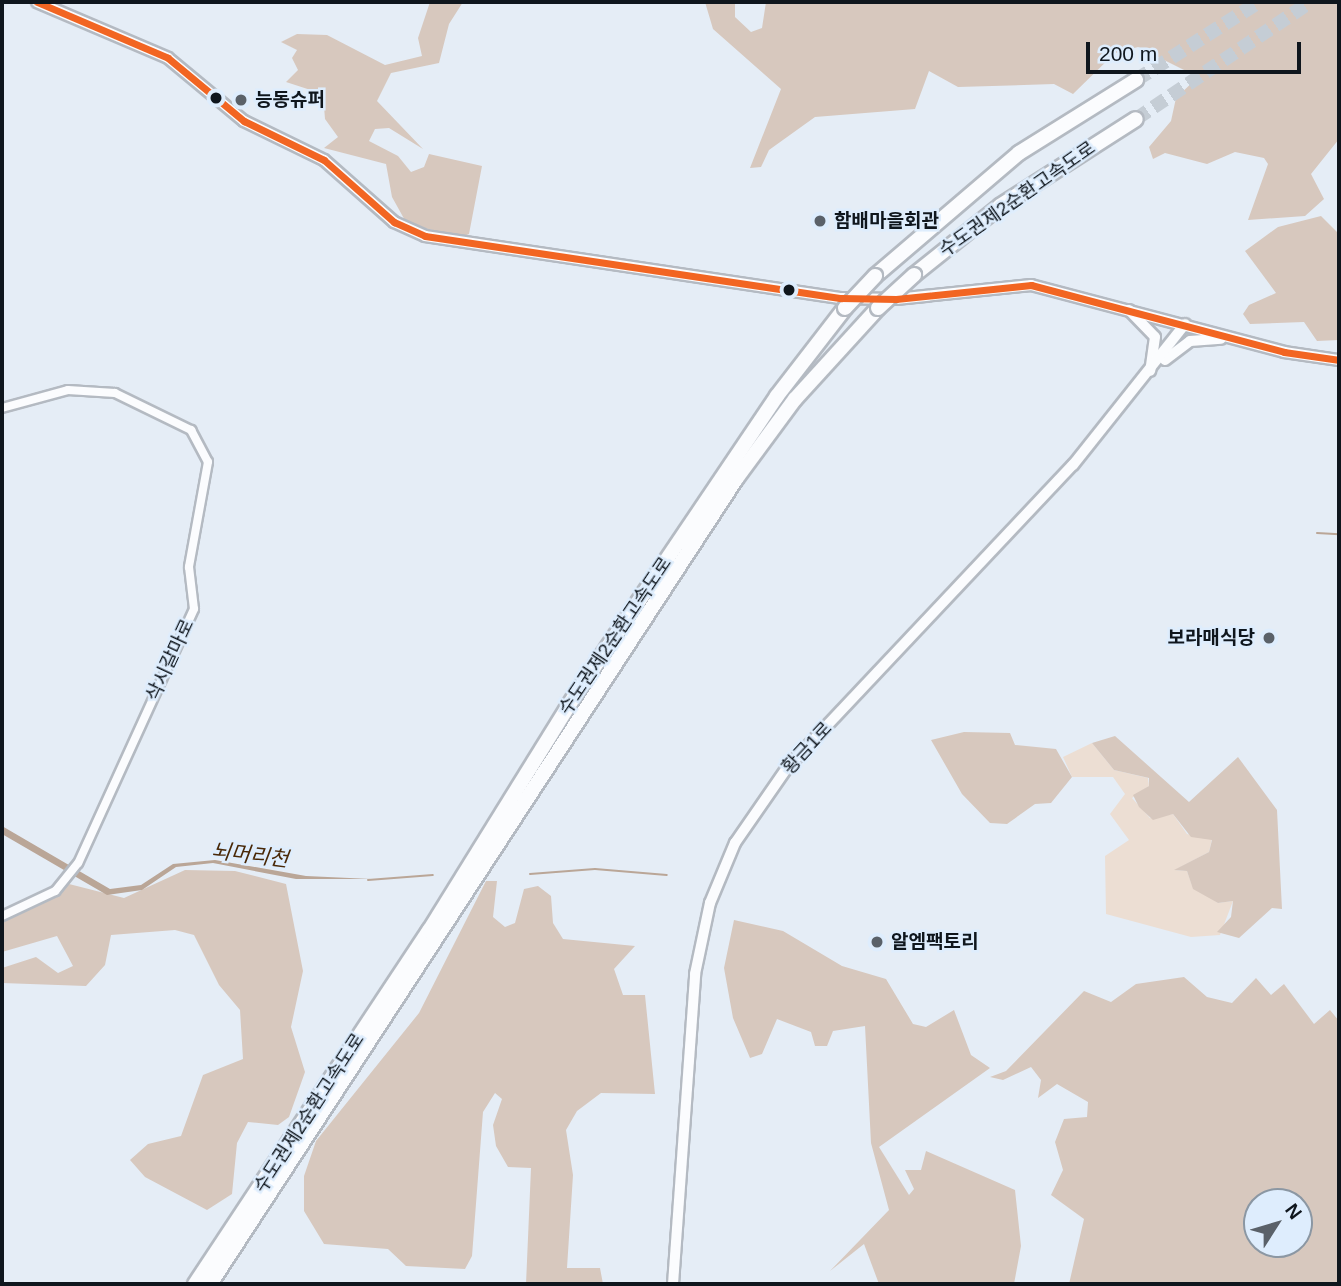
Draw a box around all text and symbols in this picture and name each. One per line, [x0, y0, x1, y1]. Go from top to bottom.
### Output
scale bar [1089, 28, 1304, 72]
text: 200 m [1099, 42, 1157, 65]
place label: 능동슈퍼 [255, 89, 325, 111]
unlabelled marker [209, 91, 223, 105]
marker: 능동슈퍼 [233, 92, 249, 108]
street label: 수도권제2순환고속도로 [935, 137, 1099, 261]
place label: 함배마을회관 [834, 210, 939, 232]
marker: 함배마을회관 [812, 213, 828, 229]
unlabelled marker [782, 283, 796, 297]
street label: 수도권제2순환고속도로 [554, 553, 676, 719]
street label: 삭시갈마로 [141, 616, 199, 704]
place label: 보라매식당 [1168, 627, 1255, 649]
marker: 보라매식당 [1261, 630, 1277, 646]
street label: 황금1로 [777, 717, 837, 779]
water label: 뇌머리천 [210, 838, 290, 872]
place label: 알엠팩토리 [891, 931, 978, 953]
marker: 알엠팩토리 [869, 934, 885, 950]
street label: 수도권제2순환고속도로 [249, 1029, 369, 1197]
north arrow [1243, 1188, 1313, 1258]
text: N [1281, 1199, 1306, 1223]

